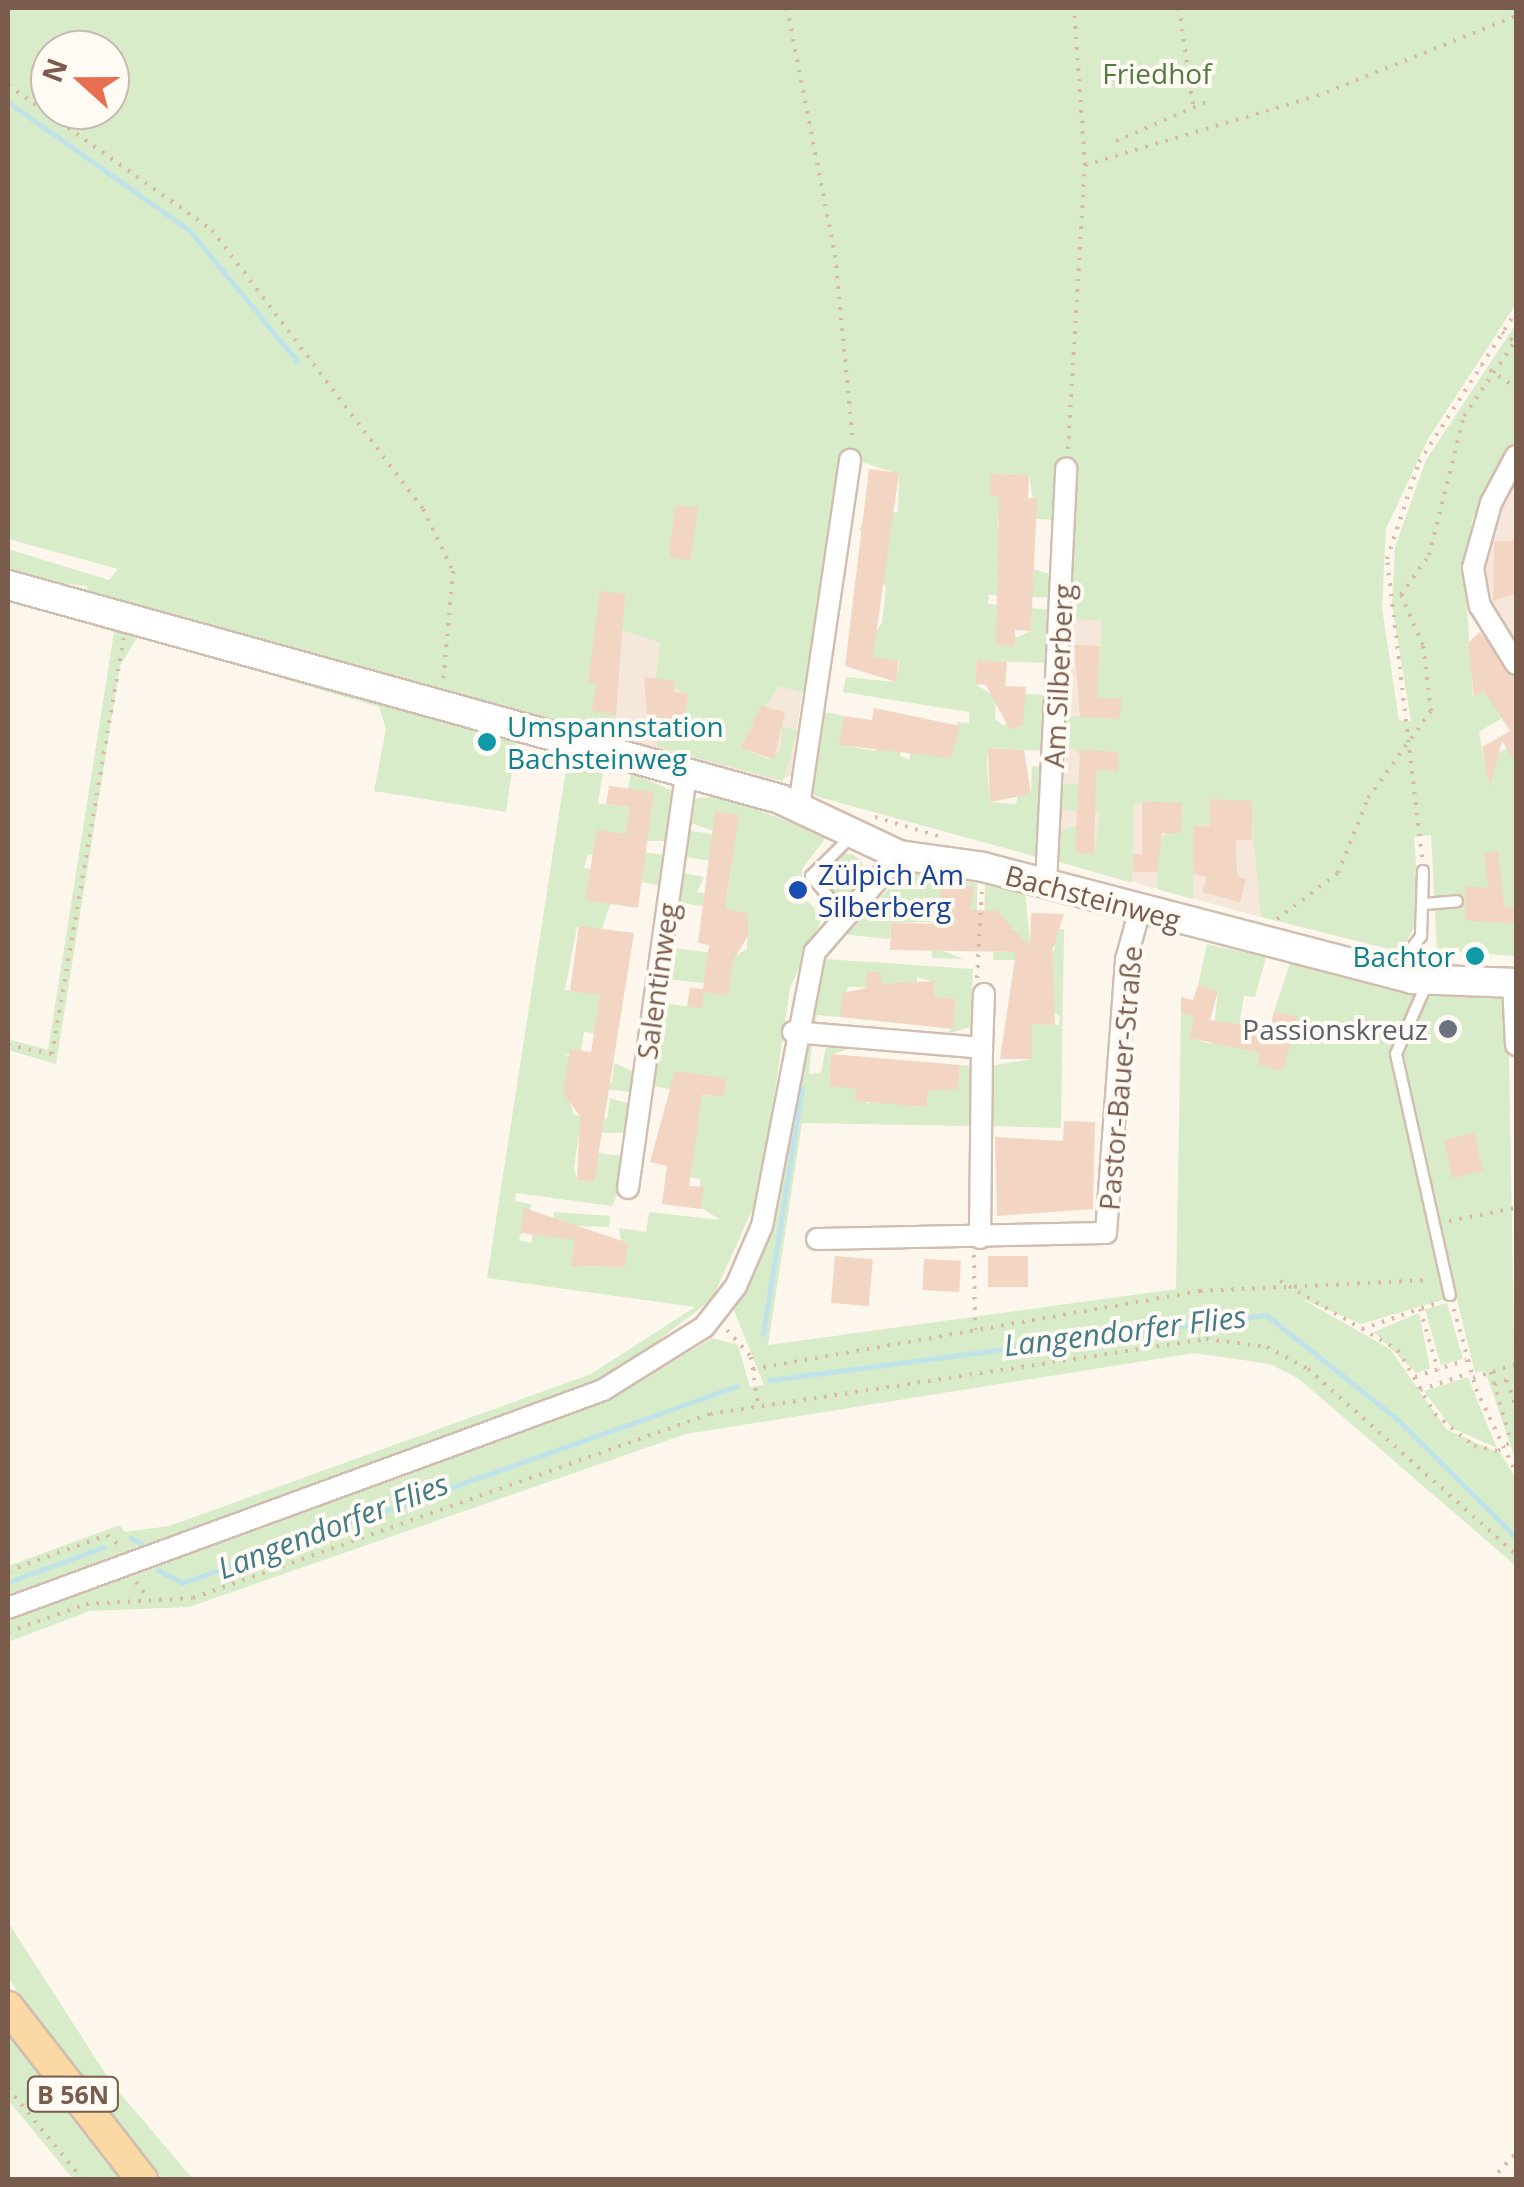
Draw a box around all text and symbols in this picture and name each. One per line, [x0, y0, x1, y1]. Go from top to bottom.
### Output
north arrow [30, 30, 130, 130]
text: N [32, 53, 76, 87]
park label: Friedhof [1102, 56, 1212, 90]
street label: Am Silberberg [1036, 583, 1080, 769]
place label: Umspannstation Bachsteinweg [507, 709, 724, 775]
marker: Umspannstation Bachsteinweg [476, 731, 498, 753]
place label: Zülpich Am Silberberg [818, 857, 964, 923]
street label: Bachsteinweg [1002, 857, 1184, 937]
marker: Zülpich Am Silberberg [787, 879, 809, 901]
street label: Salentinweg [629, 901, 685, 1061]
place label: Bachtor [1353, 939, 1455, 973]
street label: Pastor-Bauer-Straße [1092, 944, 1148, 1212]
marker: Bachtor [1464, 945, 1486, 967]
place label: Passionskreuz [1242, 1012, 1428, 1046]
marker: Passionskreuz [1437, 1018, 1459, 1040]
water label: Langendorfer Flies [1002, 1298, 1248, 1364]
water label: Langendorfer Flies [213, 1466, 453, 1586]
road number: B 56N [26, 2074, 120, 2114]

